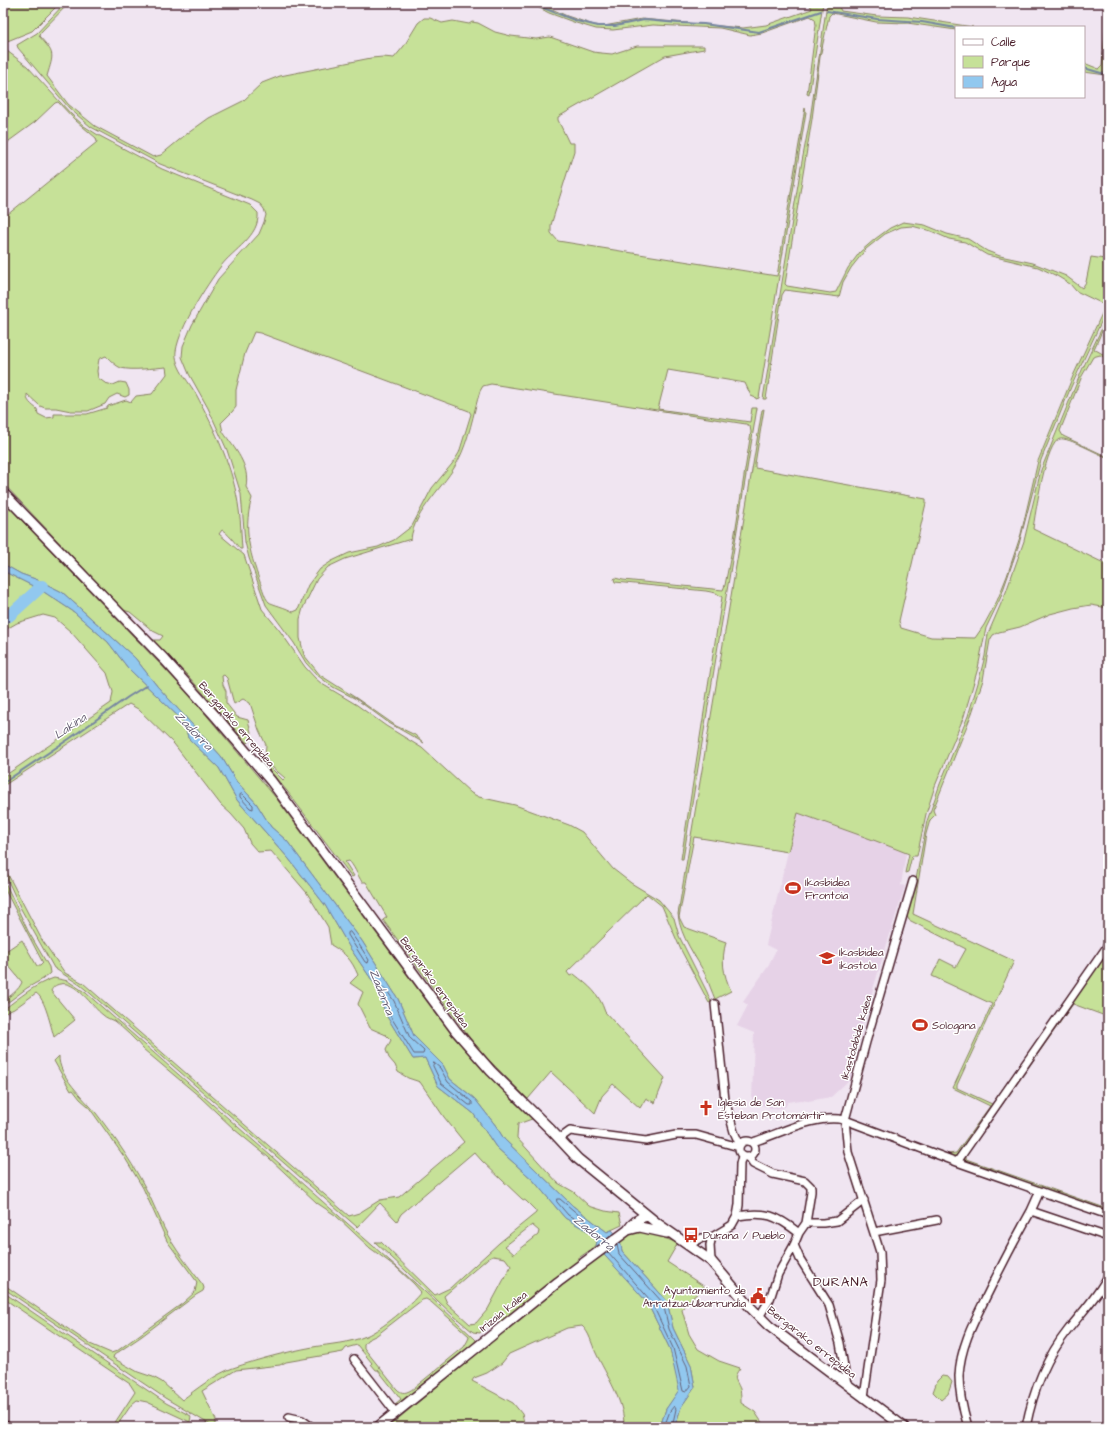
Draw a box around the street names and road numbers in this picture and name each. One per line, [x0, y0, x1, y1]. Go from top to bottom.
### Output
street label: Bergarako errepidea [194, 678, 278, 771]
street label: Bergarako errepidea [396, 934, 473, 1032]
street label: Ikastolabide kalea [837, 993, 876, 1081]
street label: Irizaia kalea [476, 1287, 531, 1335]
street label: Bergarako errepidea [763, 1303, 860, 1383]

